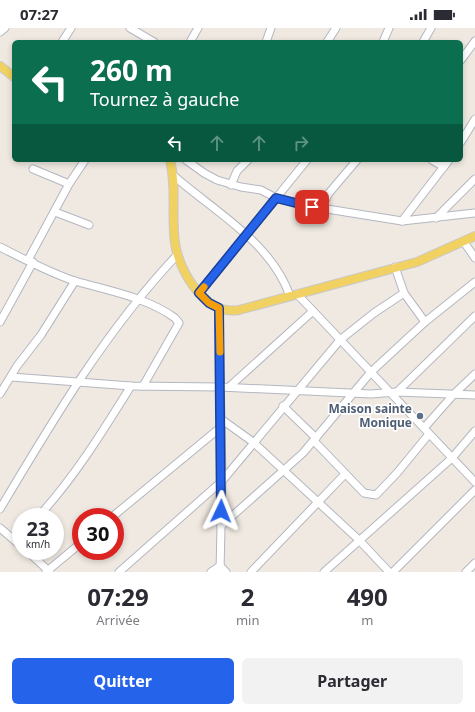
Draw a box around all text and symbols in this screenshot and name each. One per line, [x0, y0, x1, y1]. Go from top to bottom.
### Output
text: 07:27 [20, 4, 59, 24]
text: 260 m [90, 51, 173, 89]
icon: left [24, 56, 76, 108]
text: Tournez à gauche [90, 87, 239, 111]
icon: left [164, 132, 186, 154]
icon: ahead [206, 132, 228, 154]
icon: ahead [248, 132, 270, 154]
icon: right [290, 132, 312, 154]
pin [295, 190, 329, 224]
icon: arrive [301, 196, 323, 218]
place label: Maison sainte Monique [328, 400, 412, 431]
marker: Maison sainte Monique [415, 411, 425, 421]
position arrow [200, 490, 242, 532]
speed limit sign: 30 [72, 508, 124, 560]
text: 23 [27, 515, 49, 542]
text: km/h [26, 537, 50, 551]
text: 07:29 [87, 580, 149, 613]
text: 2 [241, 580, 255, 613]
text: 490 [347, 580, 388, 613]
text: Arrivée [96, 611, 140, 629]
text: min [236, 611, 259, 629]
text: m [361, 611, 373, 629]
button: Quitter [12, 658, 234, 704]
button: Partager [242, 658, 463, 704]

